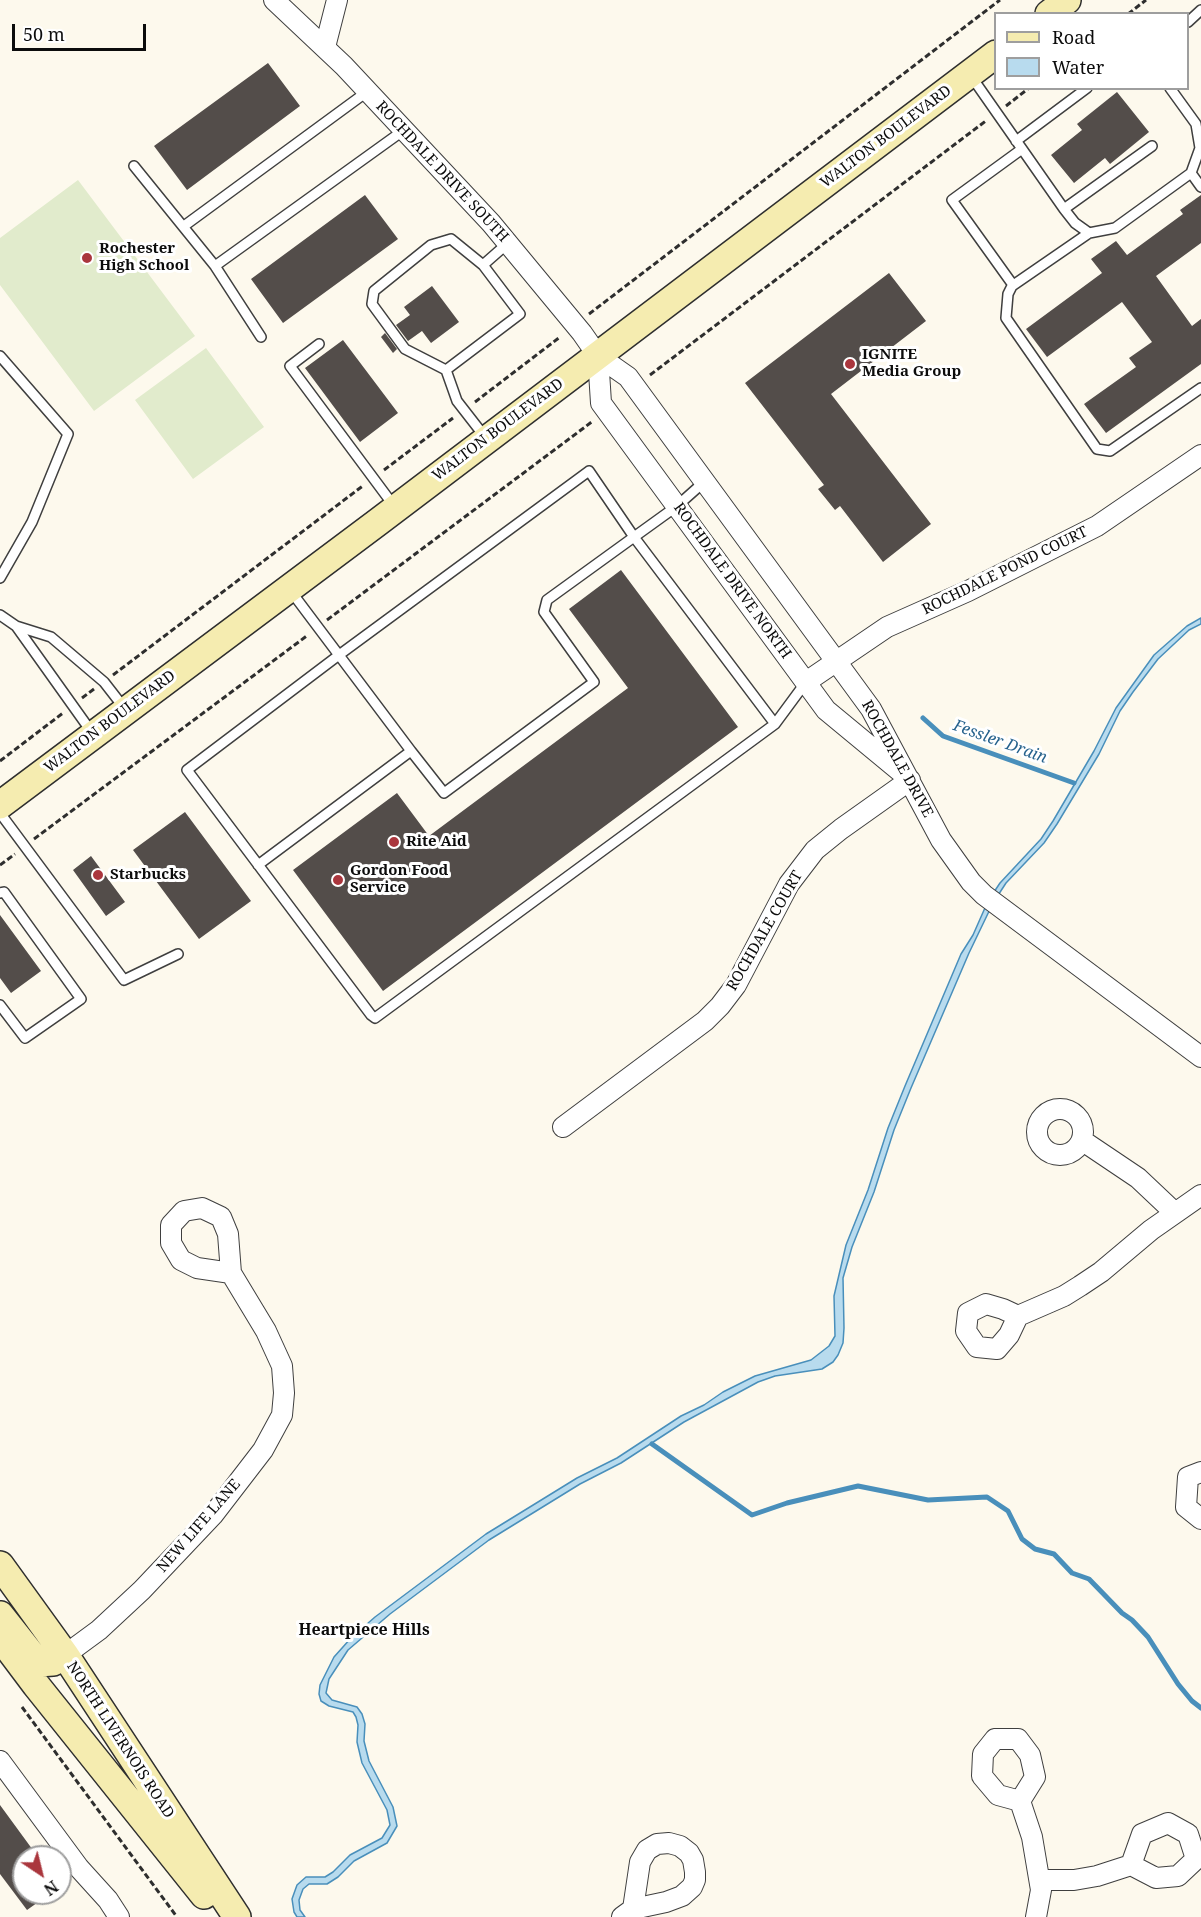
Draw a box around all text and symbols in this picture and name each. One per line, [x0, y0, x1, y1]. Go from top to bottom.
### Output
scale bar [15, 12, 148, 50]
legend [994, 12, 1189, 90]
text: 50 m [23, 22, 65, 46]
text: Road [1052, 25, 1095, 49]
text: Water [1052, 55, 1104, 79]
street label: WALTON BOULEVARD [817, 82, 955, 192]
street label: ROCHDALE DRIVE SOUTH [372, 98, 512, 246]
place label: Rochester High School [99, 240, 189, 275]
marker: Rochester High School [80, 251, 94, 265]
place label: IGNITE Media Group [862, 346, 961, 381]
marker: IGNITE Media Group [843, 357, 857, 371]
street label: WALTON BOULEVARD [429, 375, 567, 485]
street label: ROCHDALE DRIVE NORTH [669, 500, 795, 662]
street label: ROCHDALE POND COURT [919, 523, 1091, 619]
street label: WALTON BOULEVARD [41, 667, 179, 777]
street label: ROCHDALE DRIVE [857, 697, 937, 821]
water label: Fessler Drain [950, 716, 1050, 768]
place label: Rite Aid [406, 833, 467, 851]
marker: Rite Aid [387, 835, 401, 849]
place label: Gordon Food Service [350, 862, 448, 897]
place label: Starbucks [110, 866, 186, 884]
marker: Starbucks [91, 868, 105, 882]
street label: ROCHDALE COURT [723, 868, 807, 994]
marker: Gordon Food Service [331, 873, 345, 887]
street label: NEW LIFE LANE [154, 1476, 244, 1576]
district label: Heartpiece Hills [298, 1620, 430, 1640]
street label: NORTH LIVERNOIS ROAD [63, 1658, 177, 1822]
north arrow [12, 1845, 72, 1905]
text: N [40, 1875, 63, 1901]

